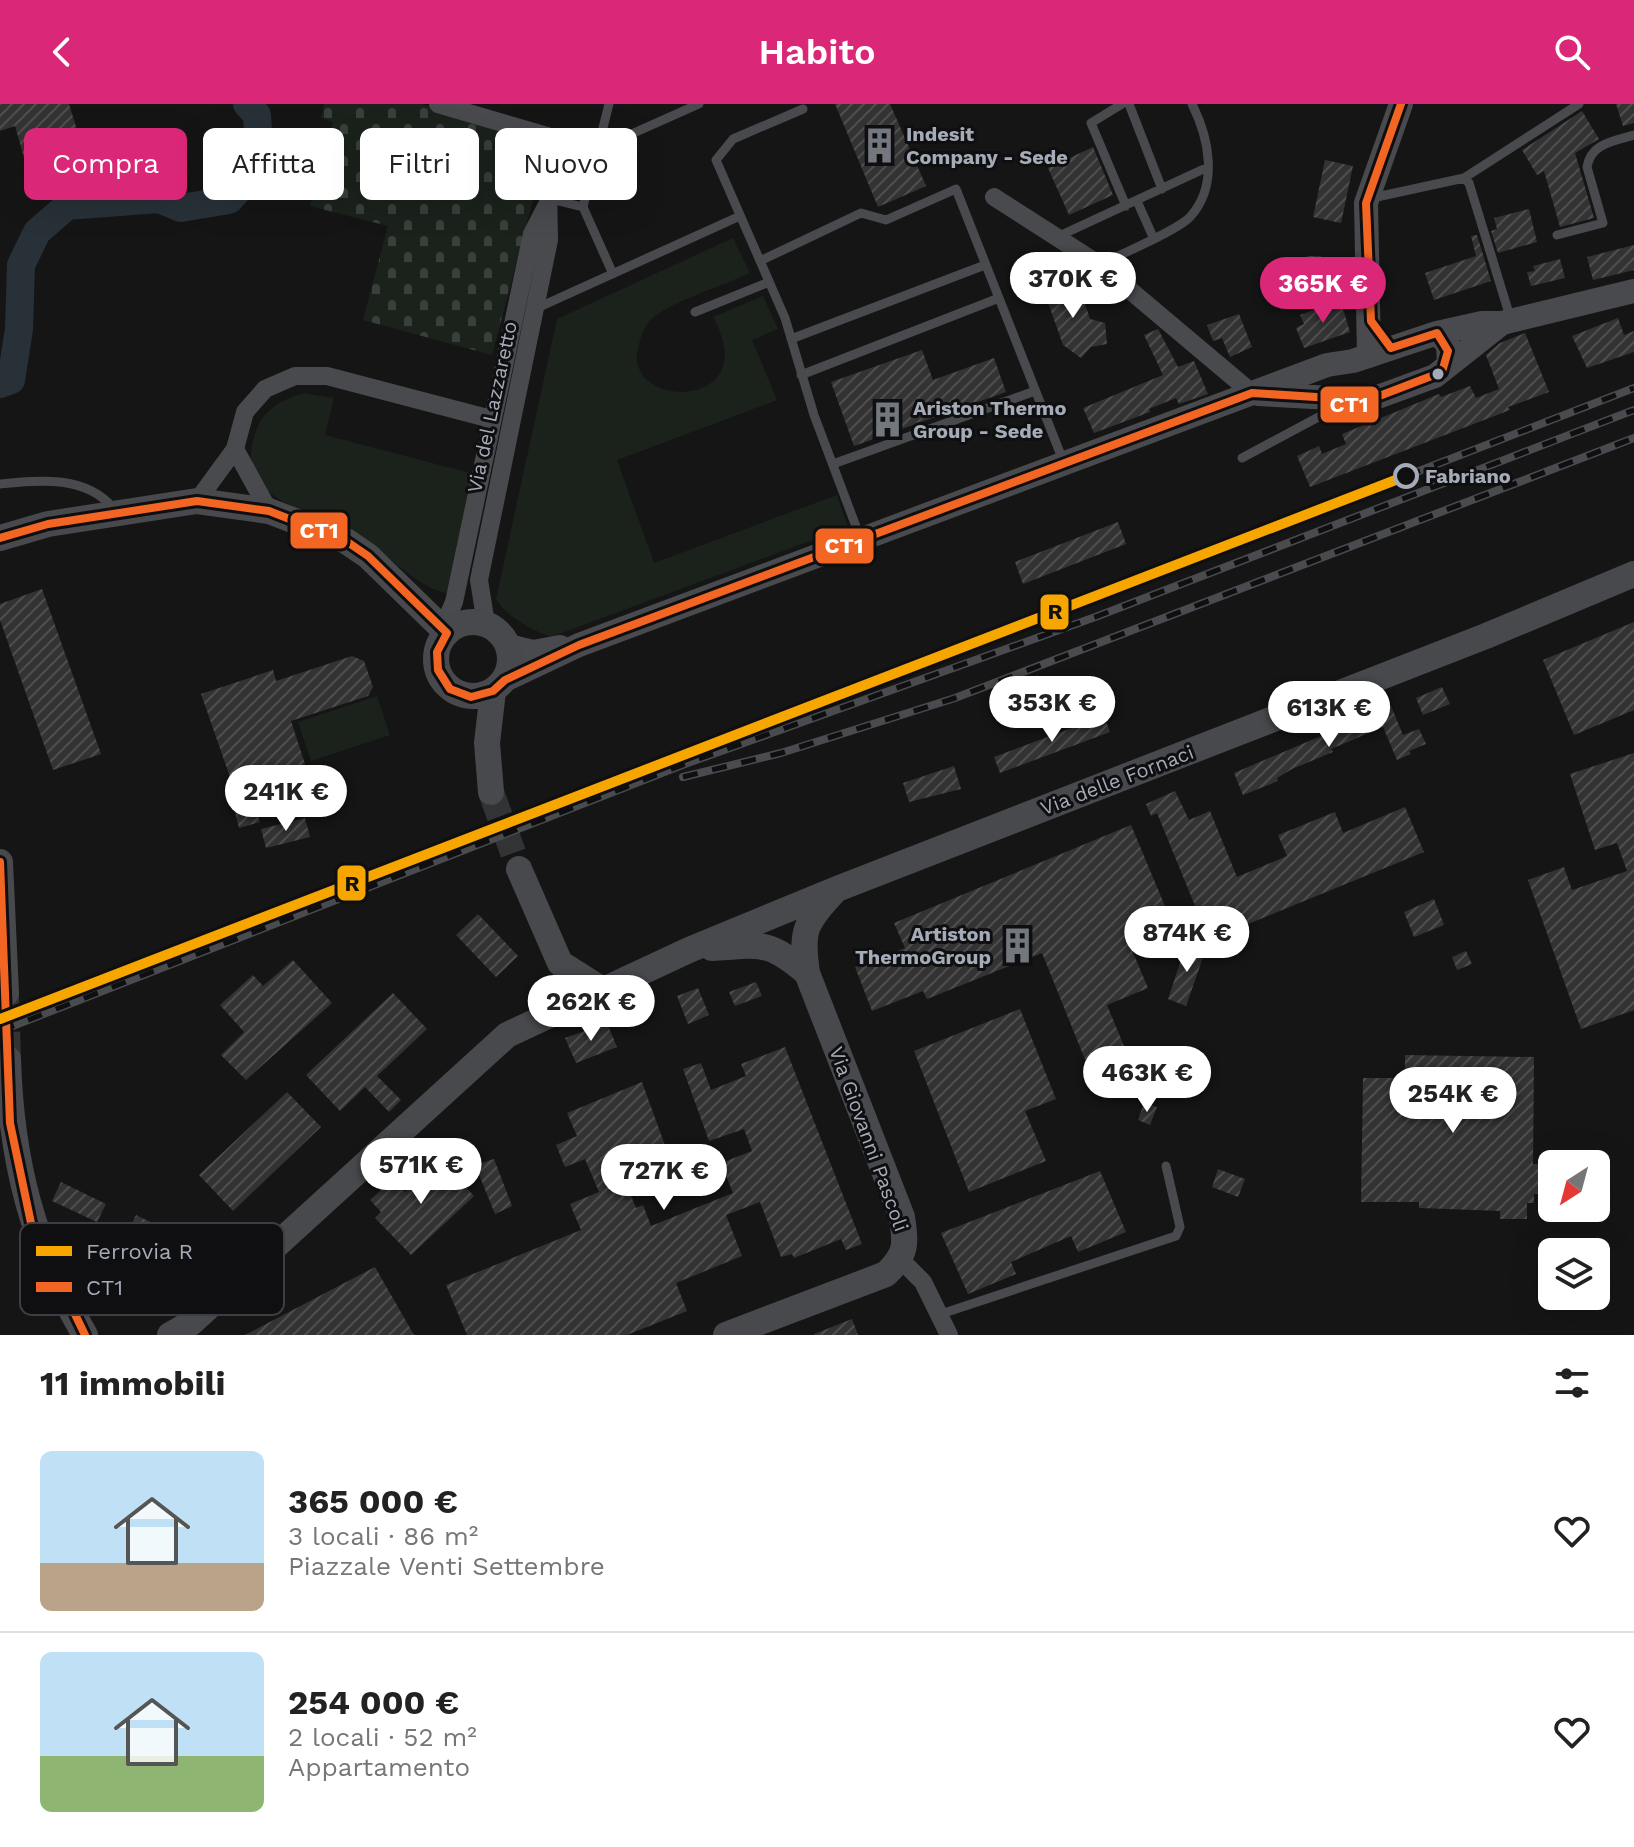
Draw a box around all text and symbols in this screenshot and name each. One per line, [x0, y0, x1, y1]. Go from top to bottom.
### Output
icon: back [40, 30, 84, 74]
icon: search [1550, 30, 1594, 74]
text: Habito [759, 31, 875, 73]
place label: Indesit Company - Sede [906, 122, 1068, 169]
building icon: Indesit Company - Sede [861, 126, 899, 164]
chip: Compra [24, 128, 187, 200]
chip: Affitta [203, 128, 344, 200]
chip: Filtri [360, 128, 479, 200]
chip: Nuovo [495, 128, 637, 200]
pin: 370K € [1008, 252, 1138, 320]
pin: 365K € [1258, 257, 1388, 325]
text: 370K € [1028, 263, 1118, 293]
text: 365K € [1278, 268, 1368, 298]
street label: Via del Lazzaretto [462, 319, 522, 495]
unlabelled marker [1430, 366, 1446, 382]
line badge: CT1 [1319, 385, 1380, 424]
text: CT1 [1330, 392, 1368, 417]
place label: Ariston Thermo Group - Sede [913, 396, 1066, 443]
building icon: Ariston Thermo Group - Sede [868, 400, 906, 438]
marker: Fabriano [1394, 464, 1418, 488]
place label: Fabriano [1425, 464, 1511, 488]
line badge: CT1 [289, 511, 349, 550]
text: CT1 [300, 518, 338, 543]
line badge: CT1 [814, 527, 875, 565]
text: CT1 [825, 533, 863, 558]
line badge: R [1039, 593, 1070, 631]
text: R [1047, 599, 1063, 624]
pin: 353K € [987, 676, 1117, 744]
pin: 613K € [1264, 681, 1394, 749]
text: 353K € [1007, 687, 1097, 717]
text: 613K € [1286, 692, 1372, 722]
street label: Via delle Fornaci [1037, 740, 1197, 820]
pin: 241K € [221, 765, 351, 833]
text: 241K € [243, 776, 329, 806]
line badge: R [336, 864, 367, 902]
text: R [344, 871, 360, 896]
pin: 874K € [1122, 906, 1252, 974]
text: 874K € [1142, 917, 1232, 947]
place label: Artiston ThermoGroup [855, 922, 991, 969]
building icon: Artiston ThermoGroup [998, 926, 1036, 964]
pin: 262K € [526, 975, 656, 1043]
text: 262K € [546, 986, 636, 1016]
street label: Via Giovanni Pascoli [824, 1043, 914, 1235]
pin: 463K € [1082, 1046, 1212, 1114]
text: 463K € [1101, 1057, 1193, 1087]
pin: 254K € [1388, 1067, 1518, 1135]
text: 254K € [1407, 1078, 1499, 1108]
pin: 571K € [356, 1138, 486, 1206]
pin: 727K € [599, 1144, 729, 1212]
text: 571K € [379, 1149, 463, 1179]
north arrow [1538, 1150, 1610, 1222]
map controls [1538, 1150, 1610, 1310]
text: 727K € [619, 1155, 709, 1185]
legend [20, 1223, 284, 1315]
button: layers [1538, 1238, 1610, 1310]
text: Ferrovia R [86, 1239, 193, 1264]
text: CT1 [86, 1275, 123, 1300]
icon: filters [1550, 1361, 1594, 1405]
text: 11 immobili [40, 1363, 226, 1403]
text: 365 000 € [288, 1481, 458, 1521]
icon: home [104, 1483, 200, 1579]
icon: heart [1550, 1509, 1594, 1553]
text: 3 locali · 86 m² [288, 1521, 478, 1551]
text: Piazzale Venti Settembre [288, 1551, 605, 1581]
text: 254 000 € [288, 1682, 459, 1722]
icon: home [104, 1684, 200, 1780]
icon: heart [1550, 1710, 1594, 1754]
text: 2 locali · 52 m² [288, 1722, 477, 1752]
text: Appartamento [288, 1752, 470, 1782]

